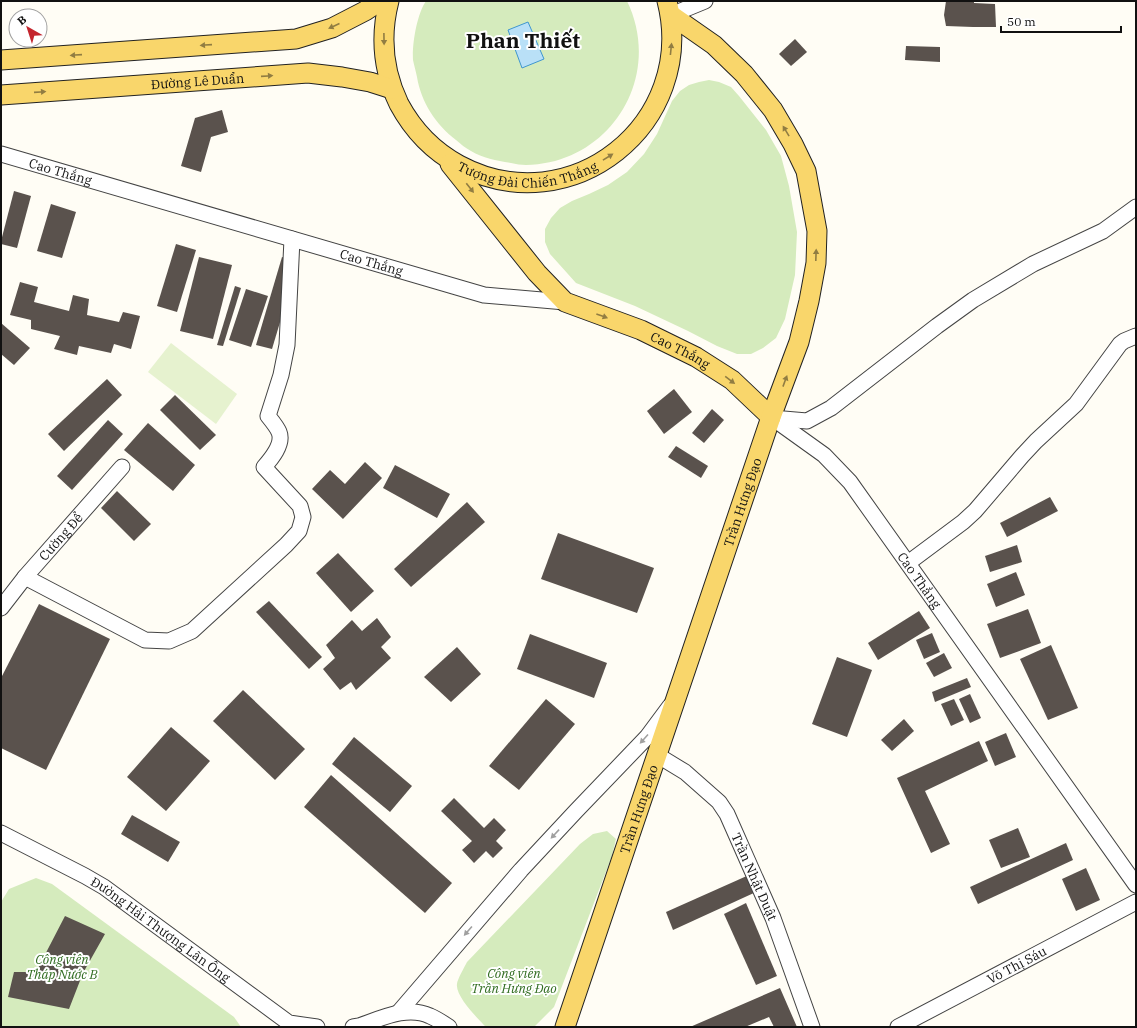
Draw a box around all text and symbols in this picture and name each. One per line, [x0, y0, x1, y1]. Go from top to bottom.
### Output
north arrow [8, 8, 48, 48]
scale bar [1001, 8, 1121, 34]
text: B [14, 12, 29, 28]
text: 50 m [1007, 14, 1036, 29]
one-way arrow [328, 23, 339, 29]
district label: Phan Thiết [466, 26, 580, 54]
one-way arrow [381, 33, 387, 46]
one-way arrow [200, 42, 212, 49]
one-way arrow [668, 43, 675, 55]
one-way arrow [70, 51, 82, 58]
street label: Đường Lê Duẩn [150, 70, 245, 93]
one-way arrow [261, 73, 273, 80]
one-way arrow [34, 89, 47, 95]
one-way arrow [782, 125, 789, 137]
street label: Tượng Đài Chiến Thắng [455, 154, 599, 170]
one-way arrow [602, 154, 614, 161]
street label: Cao Thắng [27, 155, 94, 189]
text: Tượng Đài Chiến Thắng [455, 158, 601, 192]
one-way arrow [465, 183, 474, 194]
street label: Cao Thắng [338, 245, 405, 280]
one-way arrow [813, 248, 819, 261]
one-way arrow [596, 313, 608, 319]
street label: Cao Thắng [648, 328, 713, 373]
one-way arrow [782, 374, 788, 386]
one-way arrow [725, 375, 735, 383]
street label: Trần Hưng Đạo [720, 456, 766, 549]
street label: Cường Để [35, 509, 87, 565]
street label: Cao Thắng [894, 549, 945, 612]
one-way arrow [640, 734, 649, 745]
street label: Trần Hưng Đạo [616, 763, 662, 856]
one-way arrow [550, 829, 560, 839]
street label: Trần Nhật Duật [727, 830, 781, 924]
street label: Đường Hải Thượng Lãn Ông [88, 873, 234, 986]
one-way arrow [464, 925, 473, 936]
street label: Võ Thị Sáu [984, 943, 1050, 988]
park label: Công viên Tháp Nước B [26, 951, 98, 983]
park label: Công viên Trần Hưng Đạo [471, 965, 557, 997]

